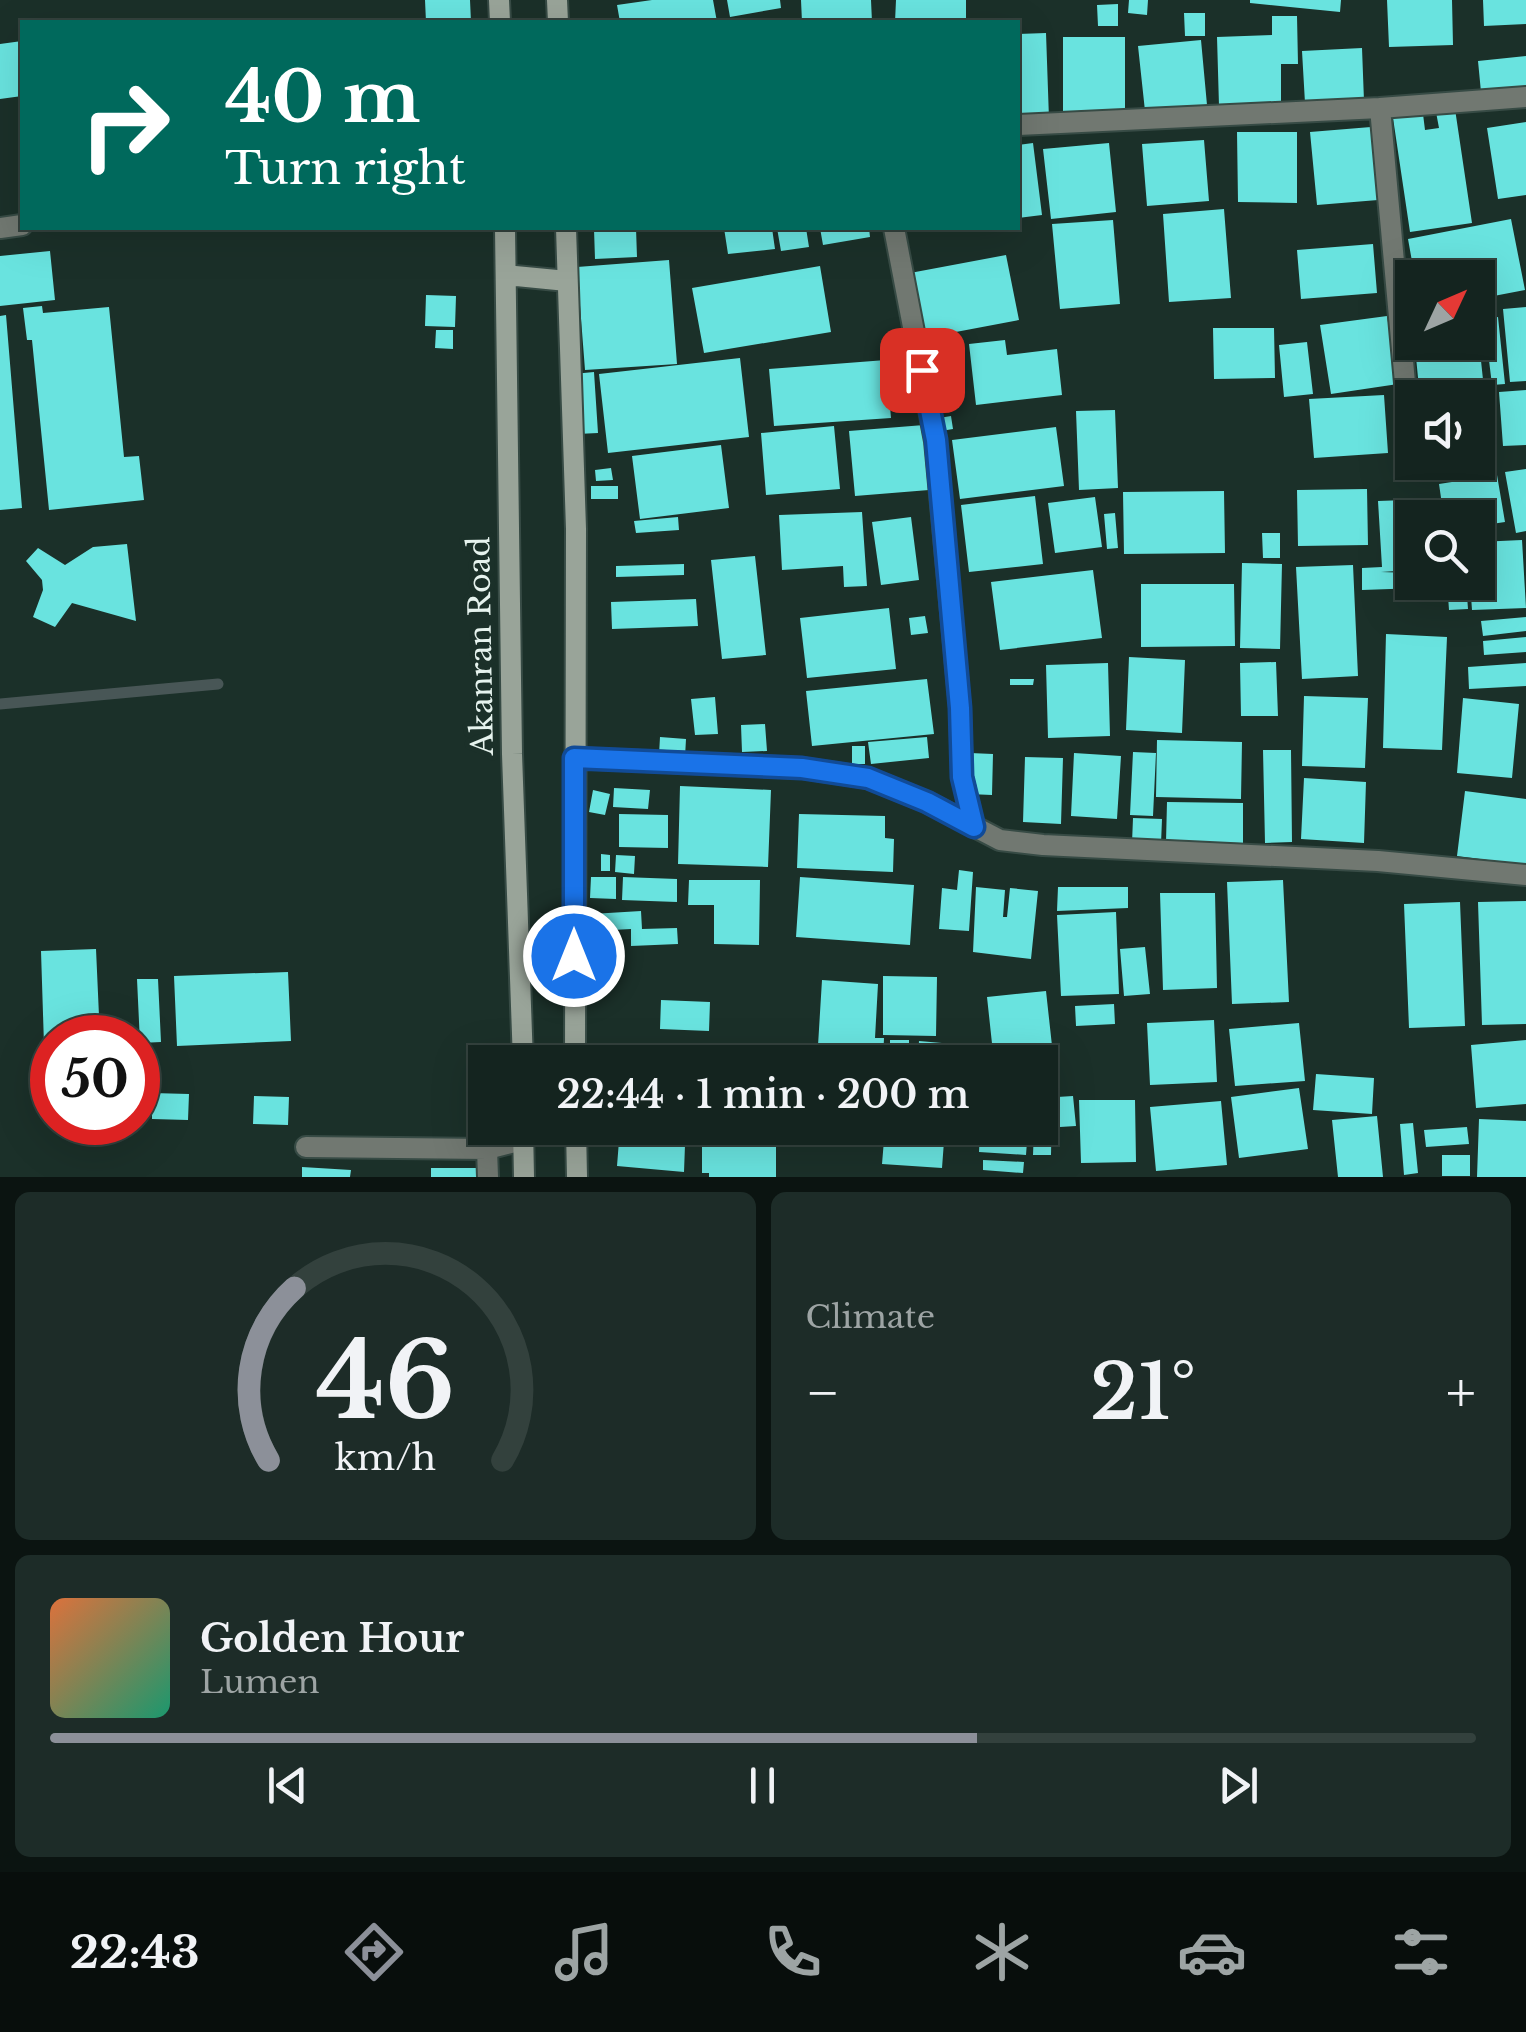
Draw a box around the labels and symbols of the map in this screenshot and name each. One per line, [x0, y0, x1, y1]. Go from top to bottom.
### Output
north arrow [1395, 260, 1495, 360]
pin [880, 328, 965, 413]
street label: Akanran Road [460, 536, 501, 757]
position arrow [522, 904, 626, 1008]
speed limit sign: 50 [30, 1015, 160, 1145]

